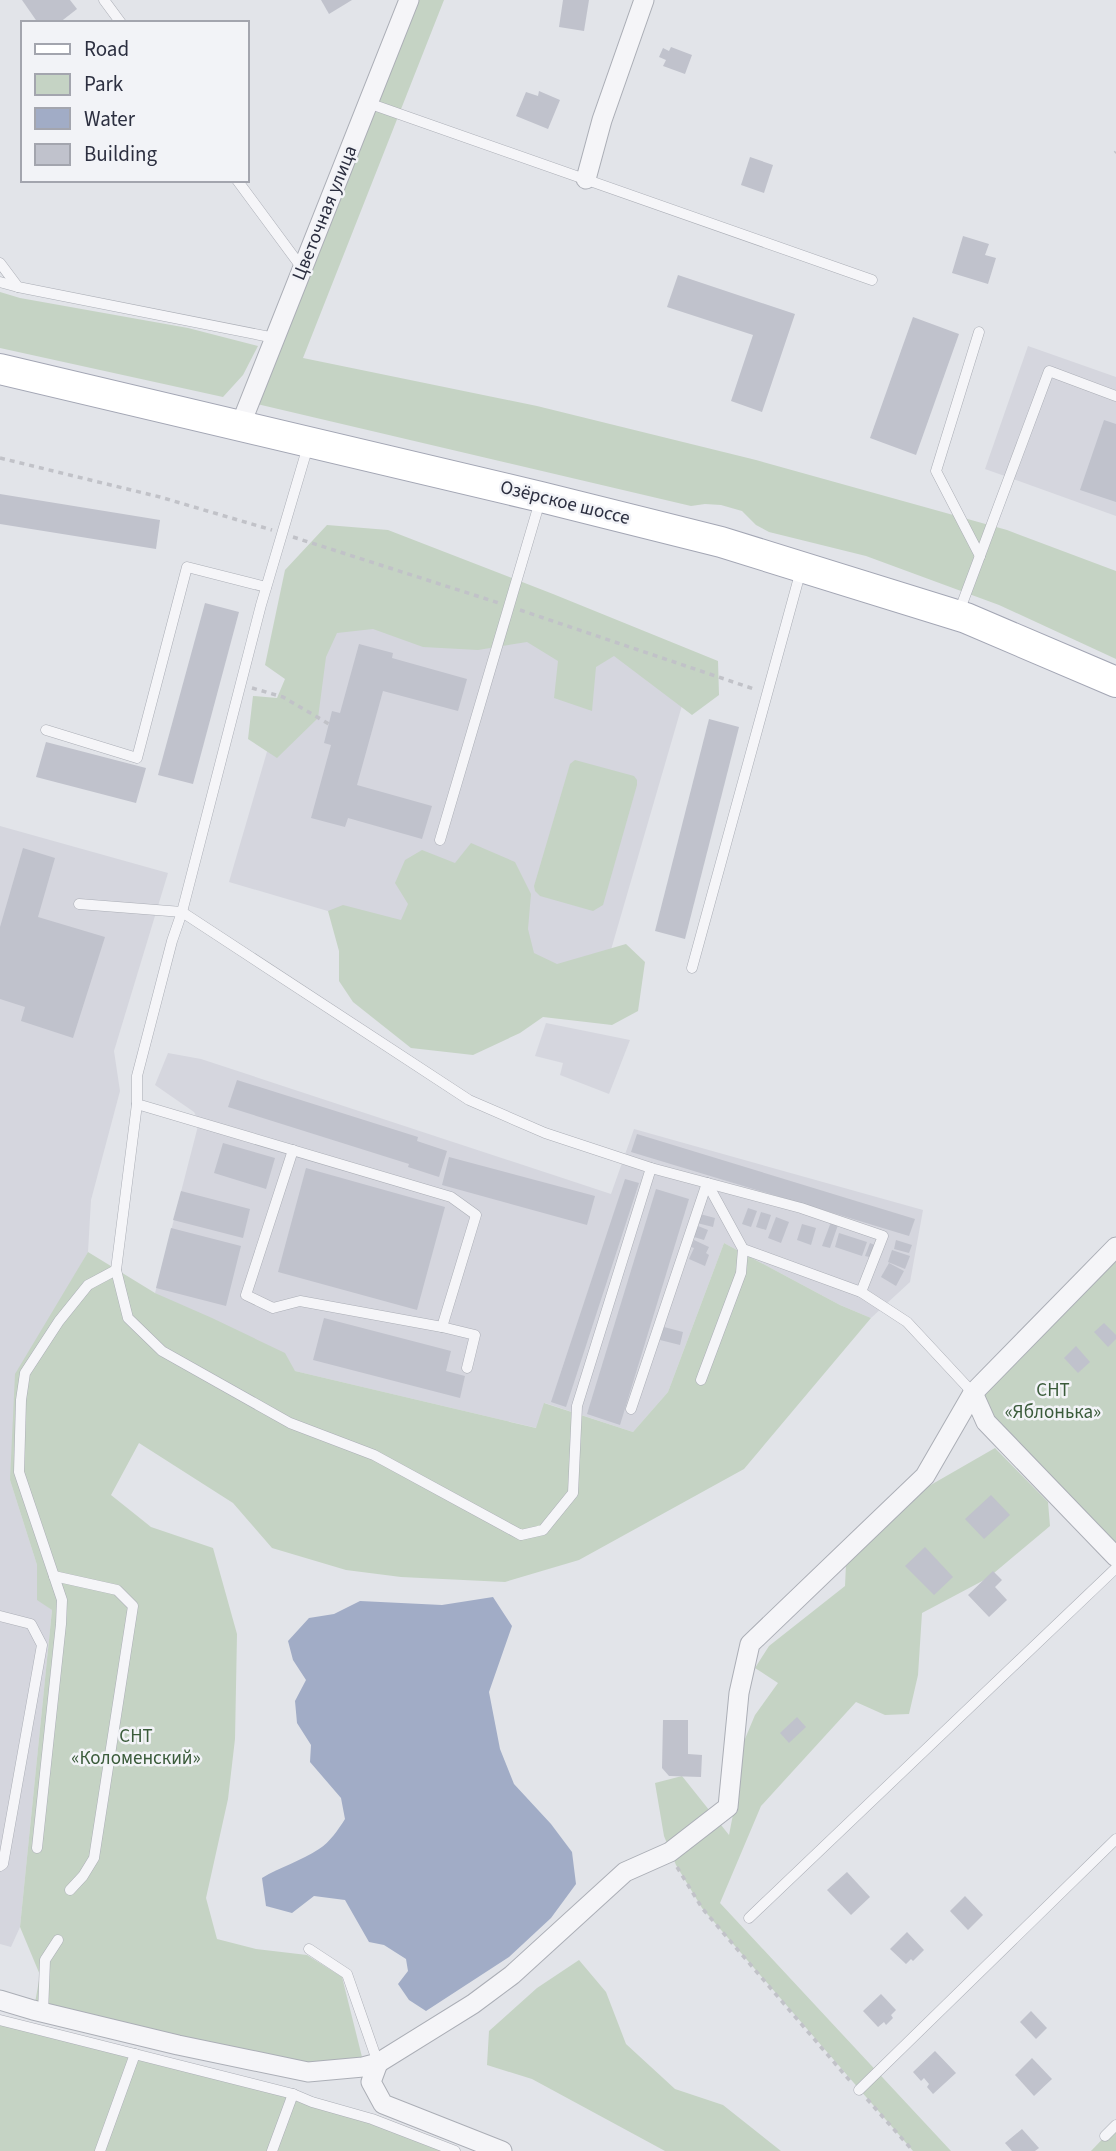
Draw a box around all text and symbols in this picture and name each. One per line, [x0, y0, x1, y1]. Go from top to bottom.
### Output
legend [21, 21, 248, 182]
text: Road [84, 34, 129, 64]
text: Park [84, 69, 124, 99]
text: Water [84, 104, 136, 134]
text: Building [84, 139, 158, 169]
street label: Цветочная улица [286, 141, 364, 285]
street label: Озёрское шоссе [497, 474, 633, 532]
park label: СНТ «Яблонька» [1005, 1377, 1101, 1426]
park label: СНТ «Коломенский» [71, 1723, 201, 1772]

